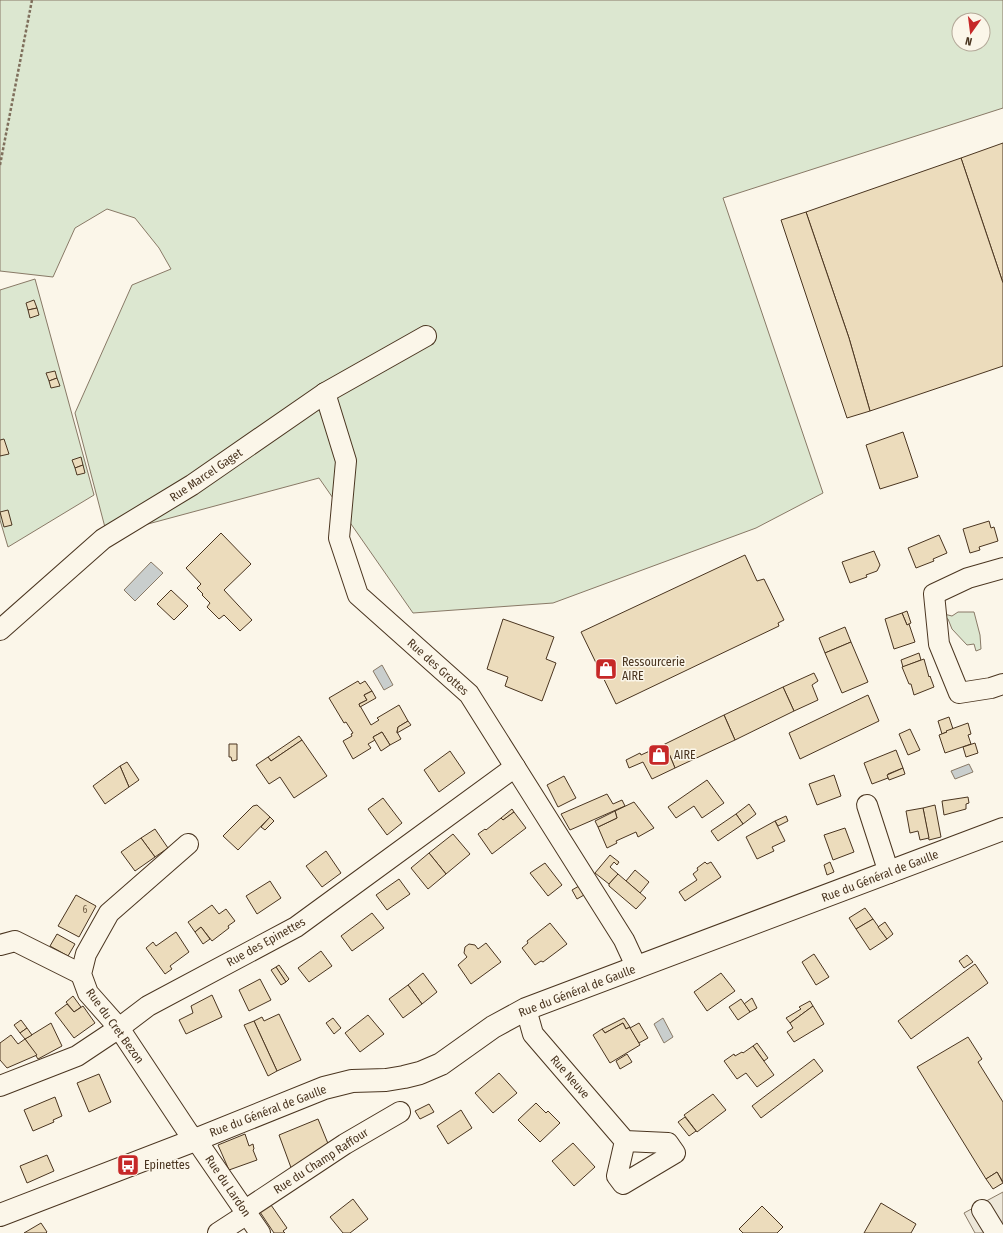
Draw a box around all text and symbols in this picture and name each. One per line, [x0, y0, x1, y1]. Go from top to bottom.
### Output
north arrow [951, 12, 991, 52]
text: N [964, 34, 973, 48]
street label: Rue Marcel Gaget [167, 446, 245, 504]
street label: Rue des Grottes [404, 636, 472, 698]
place label: Ressourcerie AIRE [622, 655, 685, 683]
shop icon: Ressourcerie AIRE [593, 656, 619, 682]
shop icon: AIRE [646, 742, 672, 768]
place label: AIRE [674, 748, 696, 762]
street label: Rue du Général de Gaulle [820, 847, 941, 905]
house number: 6 [83, 904, 88, 916]
street label: Rue des Epinettes [224, 915, 308, 969]
street label: Rue du Général de Gaulle [517, 962, 638, 1020]
street label: Rue du Cret Bezon [83, 986, 147, 1066]
street label: Rue Neuve [548, 1053, 592, 1101]
street label: Rue du Général de Gaulle [208, 1082, 329, 1140]
street label: Rue du Champ Raffour [271, 1125, 372, 1197]
bus stop icon: Epinettes [115, 1152, 141, 1178]
street label: Rue du Lardon [202, 1153, 254, 1219]
place label: Epinettes [144, 1158, 190, 1172]

